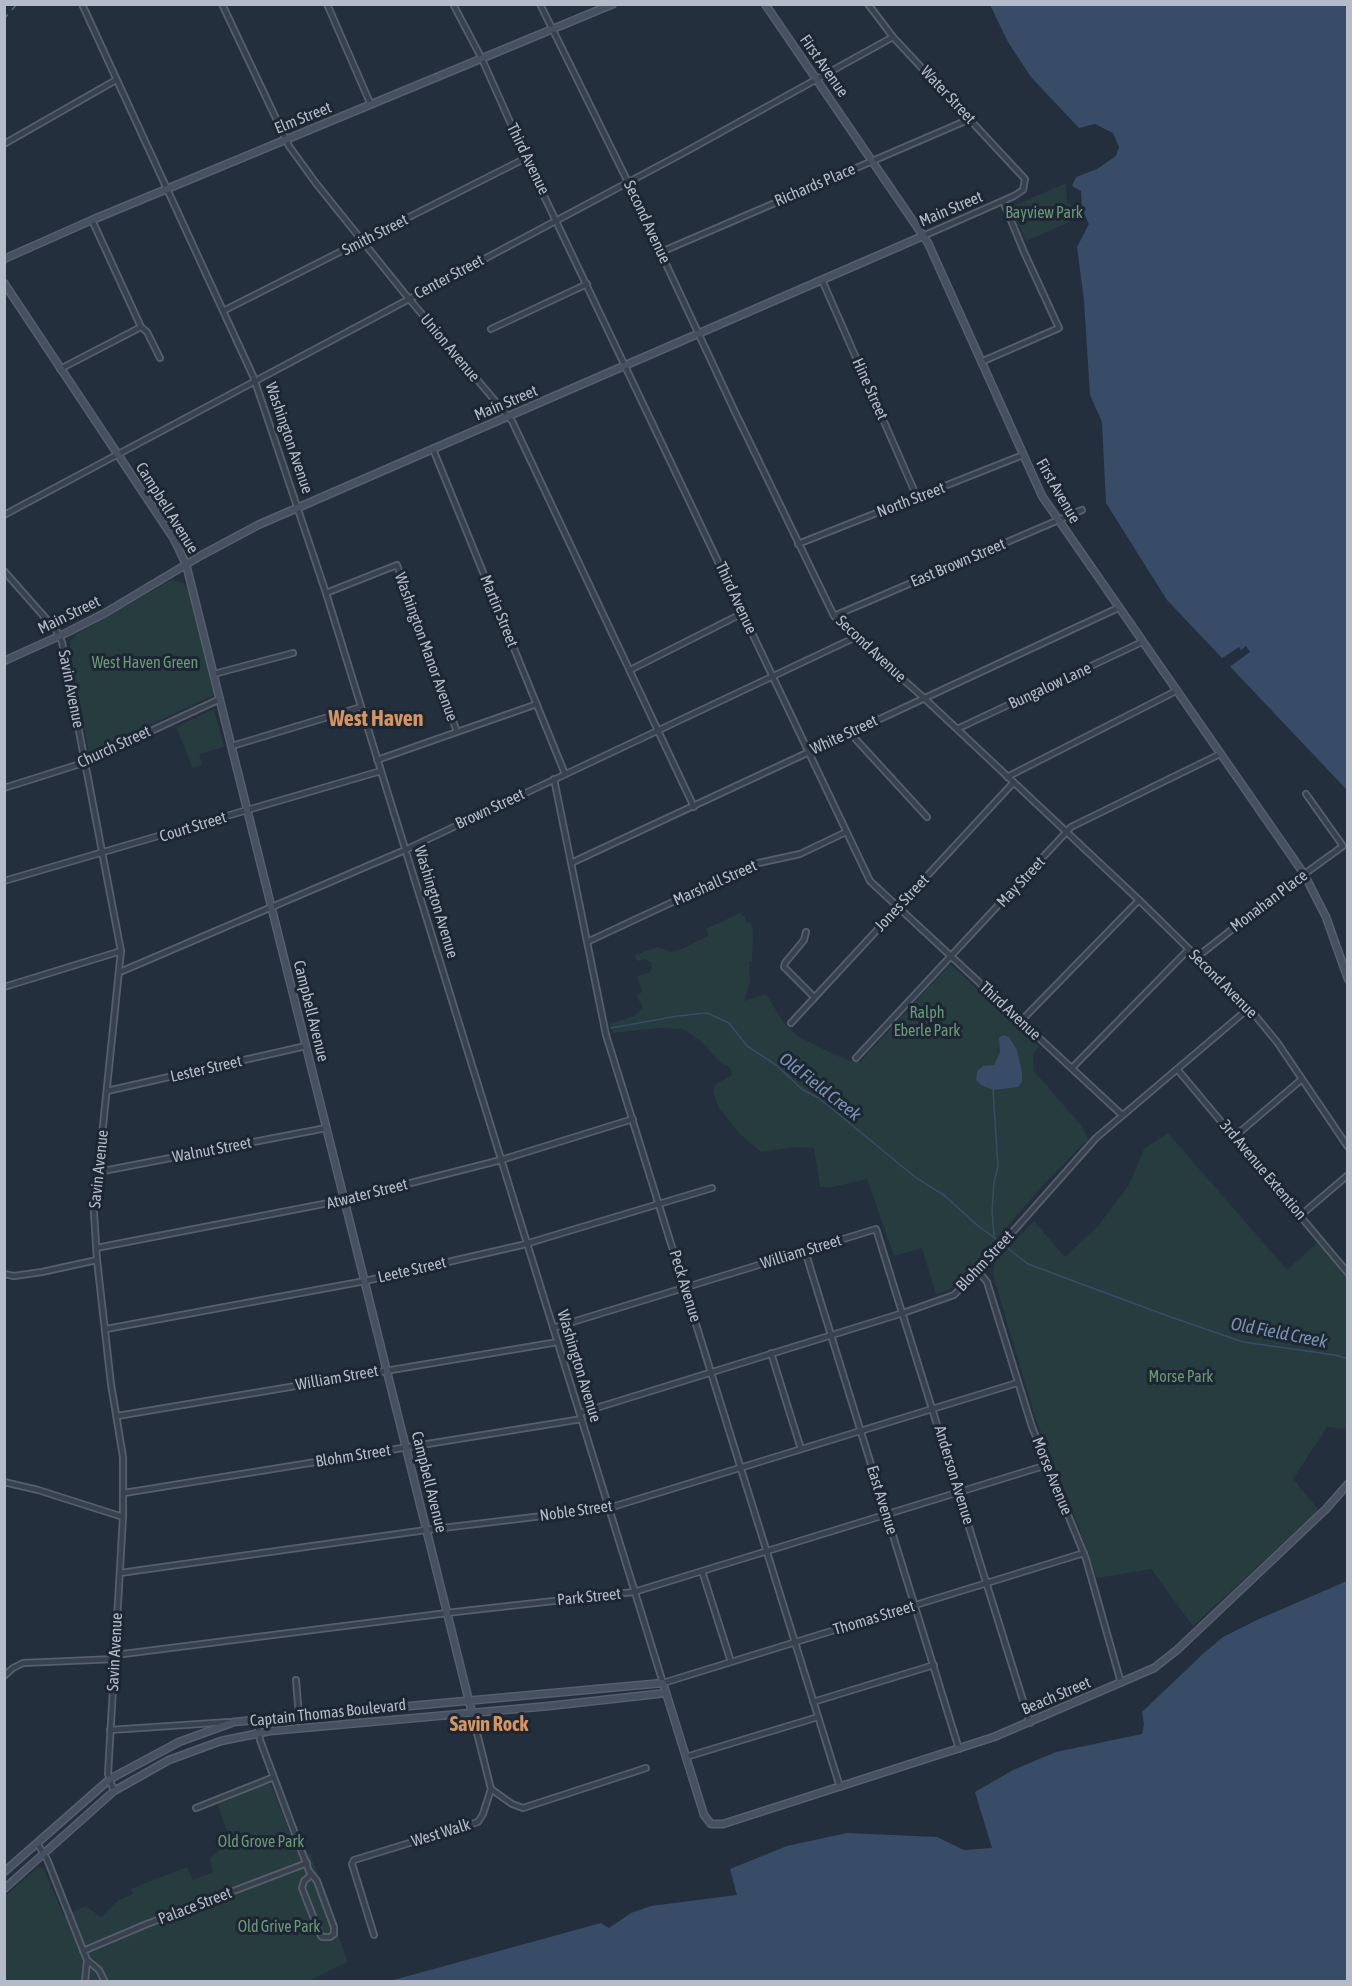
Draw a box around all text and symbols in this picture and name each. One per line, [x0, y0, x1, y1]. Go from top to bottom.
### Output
street label: First Avenue [796, 31, 852, 101]
street label: Water Street [916, 62, 980, 128]
street label: Elm Street [272, 98, 334, 138]
street label: Third Avenue [503, 120, 553, 198]
street label: Richards Place [772, 159, 858, 211]
street label: Second Avenue [619, 178, 675, 266]
street label: Main Street [916, 187, 986, 231]
park label: Bayview Park [1005, 203, 1083, 223]
street label: Smith Street [339, 210, 411, 260]
street label: Center Street [411, 251, 487, 303]
street label: Union Avenue [416, 310, 484, 386]
street label: Hine Street [848, 355, 892, 423]
street label: Washington Avenue [261, 380, 317, 496]
street label: Main Street [471, 381, 541, 425]
street label: First Avenue [1032, 455, 1084, 527]
street label: Campbell Avenue [131, 459, 203, 557]
street label: North Street [874, 478, 948, 522]
street label: East Brown Street [908, 534, 1008, 592]
street label: Third Avenue [711, 559, 761, 637]
street label: Washington Manor Avenue [390, 570, 462, 724]
street label: Martin Street [476, 572, 522, 650]
street label: Main Street [35, 592, 103, 638]
street label: Second Avenue [832, 612, 910, 686]
street label: Savin Avenue [54, 649, 88, 729]
park label: West Haven Green [92, 653, 198, 673]
street label: Bungalow Lane [1006, 659, 1094, 713]
district label: West Haven [329, 706, 423, 732]
street label: White Street [807, 711, 881, 759]
street label: Church Street [74, 722, 154, 772]
street label: Brown Street [452, 785, 528, 833]
street label: Court Street [157, 808, 229, 846]
street label: Washington Avenue [410, 843, 462, 961]
street label: May Street [993, 853, 1049, 911]
street label: Marshall Street [670, 856, 760, 910]
street label: Monahan Place [1227, 866, 1311, 936]
street label: Jones Street [871, 871, 933, 935]
street label: Second Avenue [1185, 946, 1261, 1022]
street label: Campbell Avenue [289, 958, 333, 1064]
street label: Third Avenue [975, 978, 1045, 1044]
park label: Ralph Eberle Park [894, 1003, 960, 1041]
water label: Old Field Creek [775, 1048, 865, 1126]
street label: Lester Street [168, 1051, 244, 1087]
street label: 3rd Avenue Extention [1216, 1116, 1310, 1224]
street label: Savin Avenue [85, 1129, 113, 1209]
street label: Walnut Street [171, 1133, 253, 1167]
street label: Atwater Street [324, 1175, 410, 1213]
street label: Blohm Street [952, 1227, 1018, 1295]
street label: William Street [758, 1231, 844, 1273]
street label: Peck Avenue [665, 1248, 705, 1324]
street label: Leete Street [376, 1253, 448, 1287]
street label: Washington Avenue [553, 1307, 605, 1425]
water label: Old Field Creek [1229, 1313, 1329, 1353]
street label: William Street [294, 1361, 380, 1395]
park label: Morse Park [1149, 1367, 1213, 1387]
street label: Anderson Avenue [930, 1423, 978, 1527]
street label: Campbell Avenue [407, 1429, 451, 1535]
street label: Morse Avenue [1028, 1434, 1076, 1518]
street label: Blohm Street [314, 1441, 392, 1471]
street label: East Avenue [862, 1463, 902, 1537]
street label: Noble Street [538, 1496, 614, 1526]
street label: Park Street [556, 1584, 622, 1610]
street label: Thomas Street [831, 1597, 917, 1639]
street label: Savin Avenue [103, 1612, 127, 1692]
street label: Beach Street [1019, 1673, 1093, 1719]
street label: Captain Thomas Boulevard [249, 1695, 407, 1731]
district label: Savin Rock [450, 1713, 528, 1737]
street label: West Walk [409, 1815, 473, 1851]
park label: Old Grove Park [218, 1832, 304, 1852]
street label: Palace Street [156, 1883, 234, 1929]
park label: Old Grive Park [238, 1917, 320, 1937]

